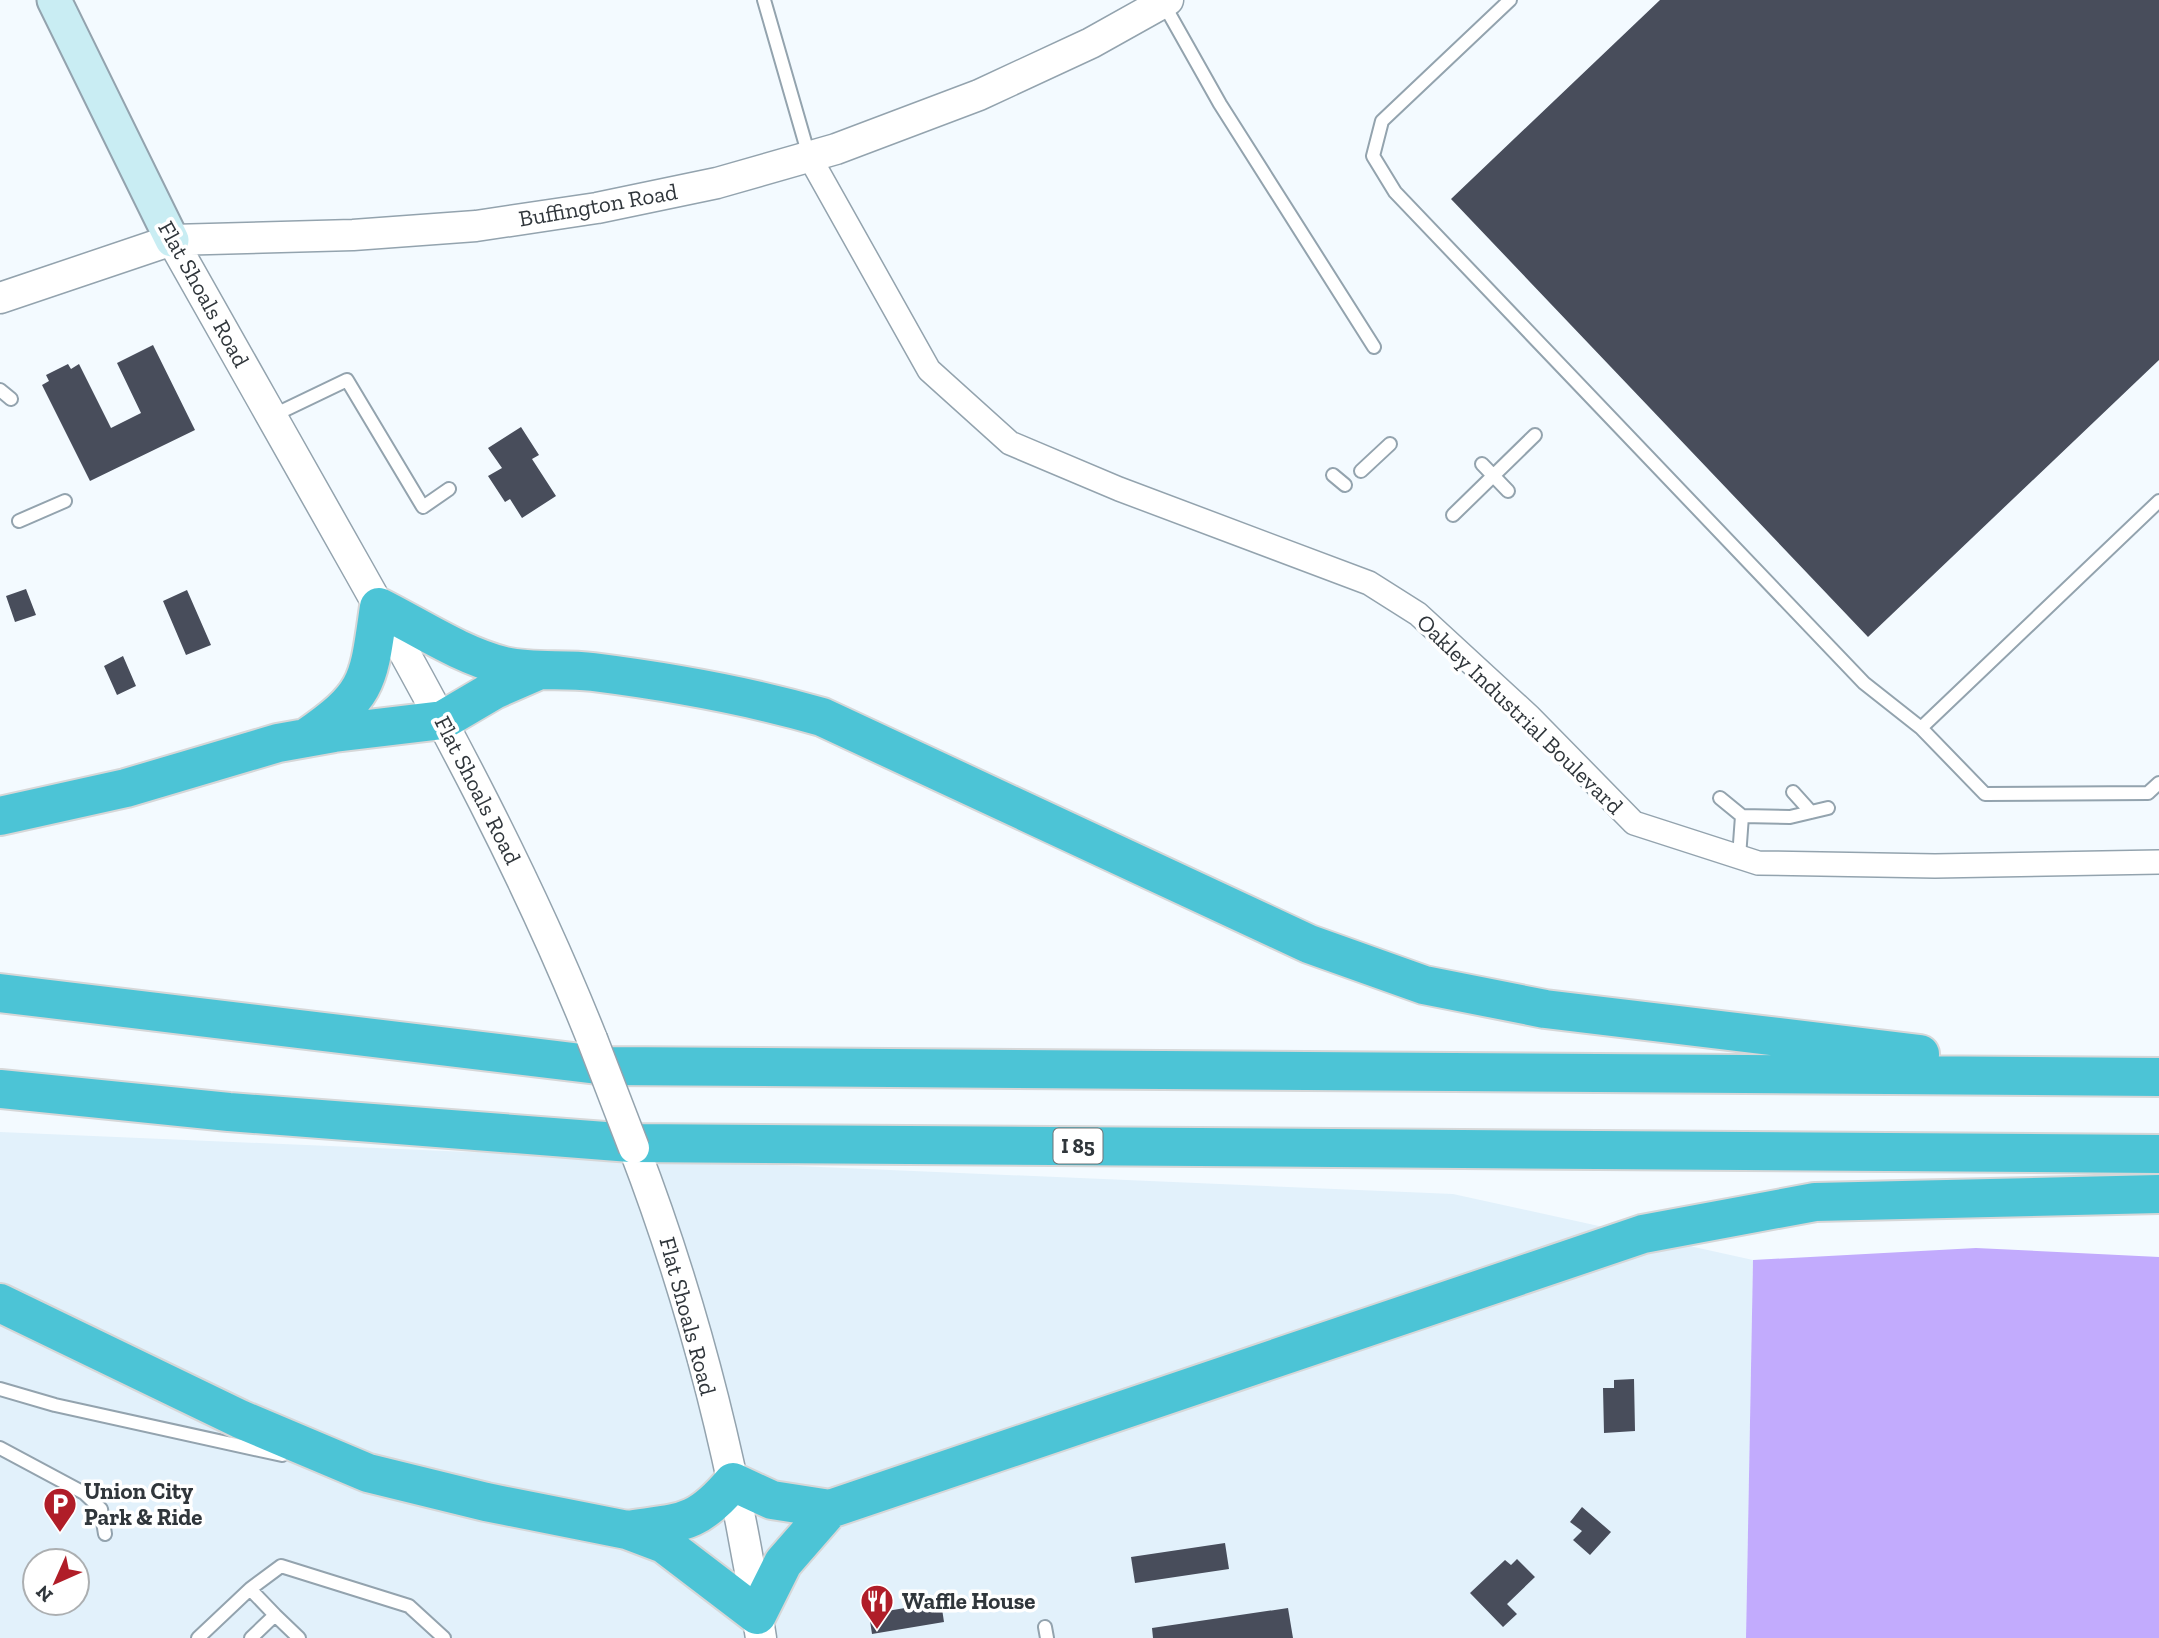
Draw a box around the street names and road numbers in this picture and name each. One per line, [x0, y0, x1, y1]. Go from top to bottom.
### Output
street label: Buffington Road [516, 177, 680, 233]
street label: Flat Shoals Road [152, 216, 256, 372]
street label: Oakley Industrial Boulevard [1411, 608, 1629, 820]
street label: Flat Shoals Road [429, 711, 528, 869]
road number: I 85 [1054, 1128, 1102, 1164]
street label: Flat Shoals Road [653, 1234, 723, 1399]

